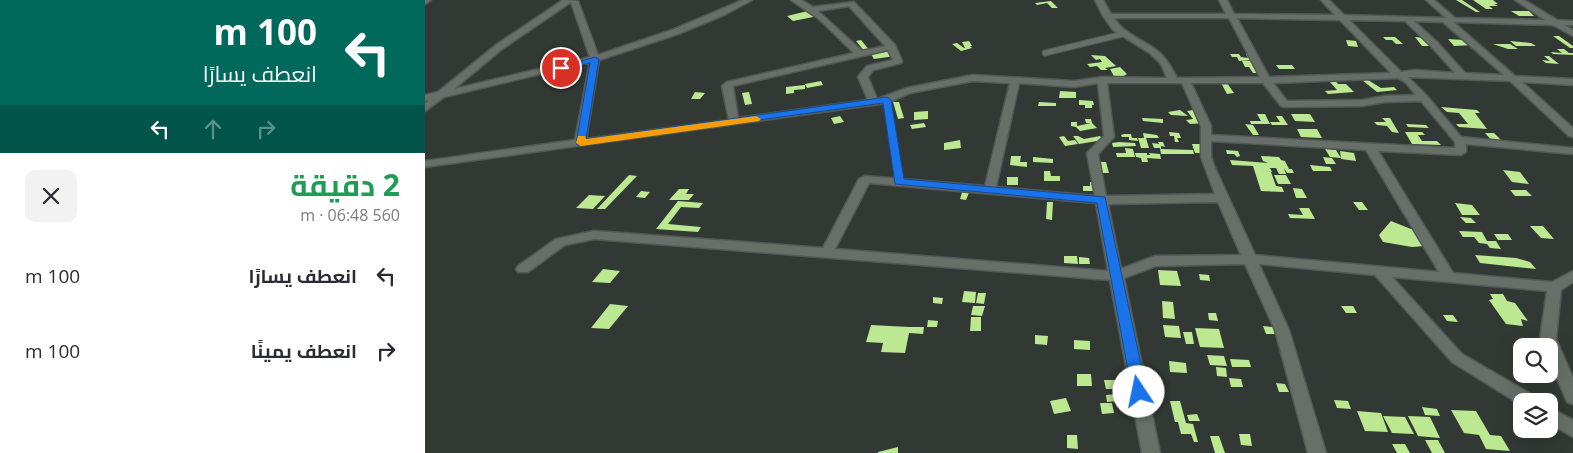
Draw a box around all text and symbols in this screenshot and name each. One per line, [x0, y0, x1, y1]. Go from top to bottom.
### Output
text: 100 m [213, 8, 317, 55]
icon: left [335, 20, 400, 85]
pin [540, 47, 582, 89]
icon: arrive [547, 54, 575, 82]
text: انعطف يسارًا [203, 58, 317, 88]
icon: left [146, 115, 174, 143]
icon: ahead [199, 115, 227, 143]
icon: right [252, 115, 280, 143]
text: 2 دقيقة [290, 164, 400, 205]
button: close [25, 170, 77, 222]
text: 560 m · 06:48 [300, 204, 400, 226]
icon: left [372, 262, 400, 290]
text: 100 m [25, 263, 80, 289]
text: انعطف يسارًا [248, 263, 357, 289]
icon: right [372, 337, 400, 365]
text: 100 m [25, 338, 80, 364]
text: انعطف يمينًا [251, 338, 357, 364]
map controls [1513, 338, 1558, 438]
button: search [1513, 338, 1558, 383]
position arrow [1112, 365, 1164, 417]
button: layers [1513, 393, 1558, 438]

